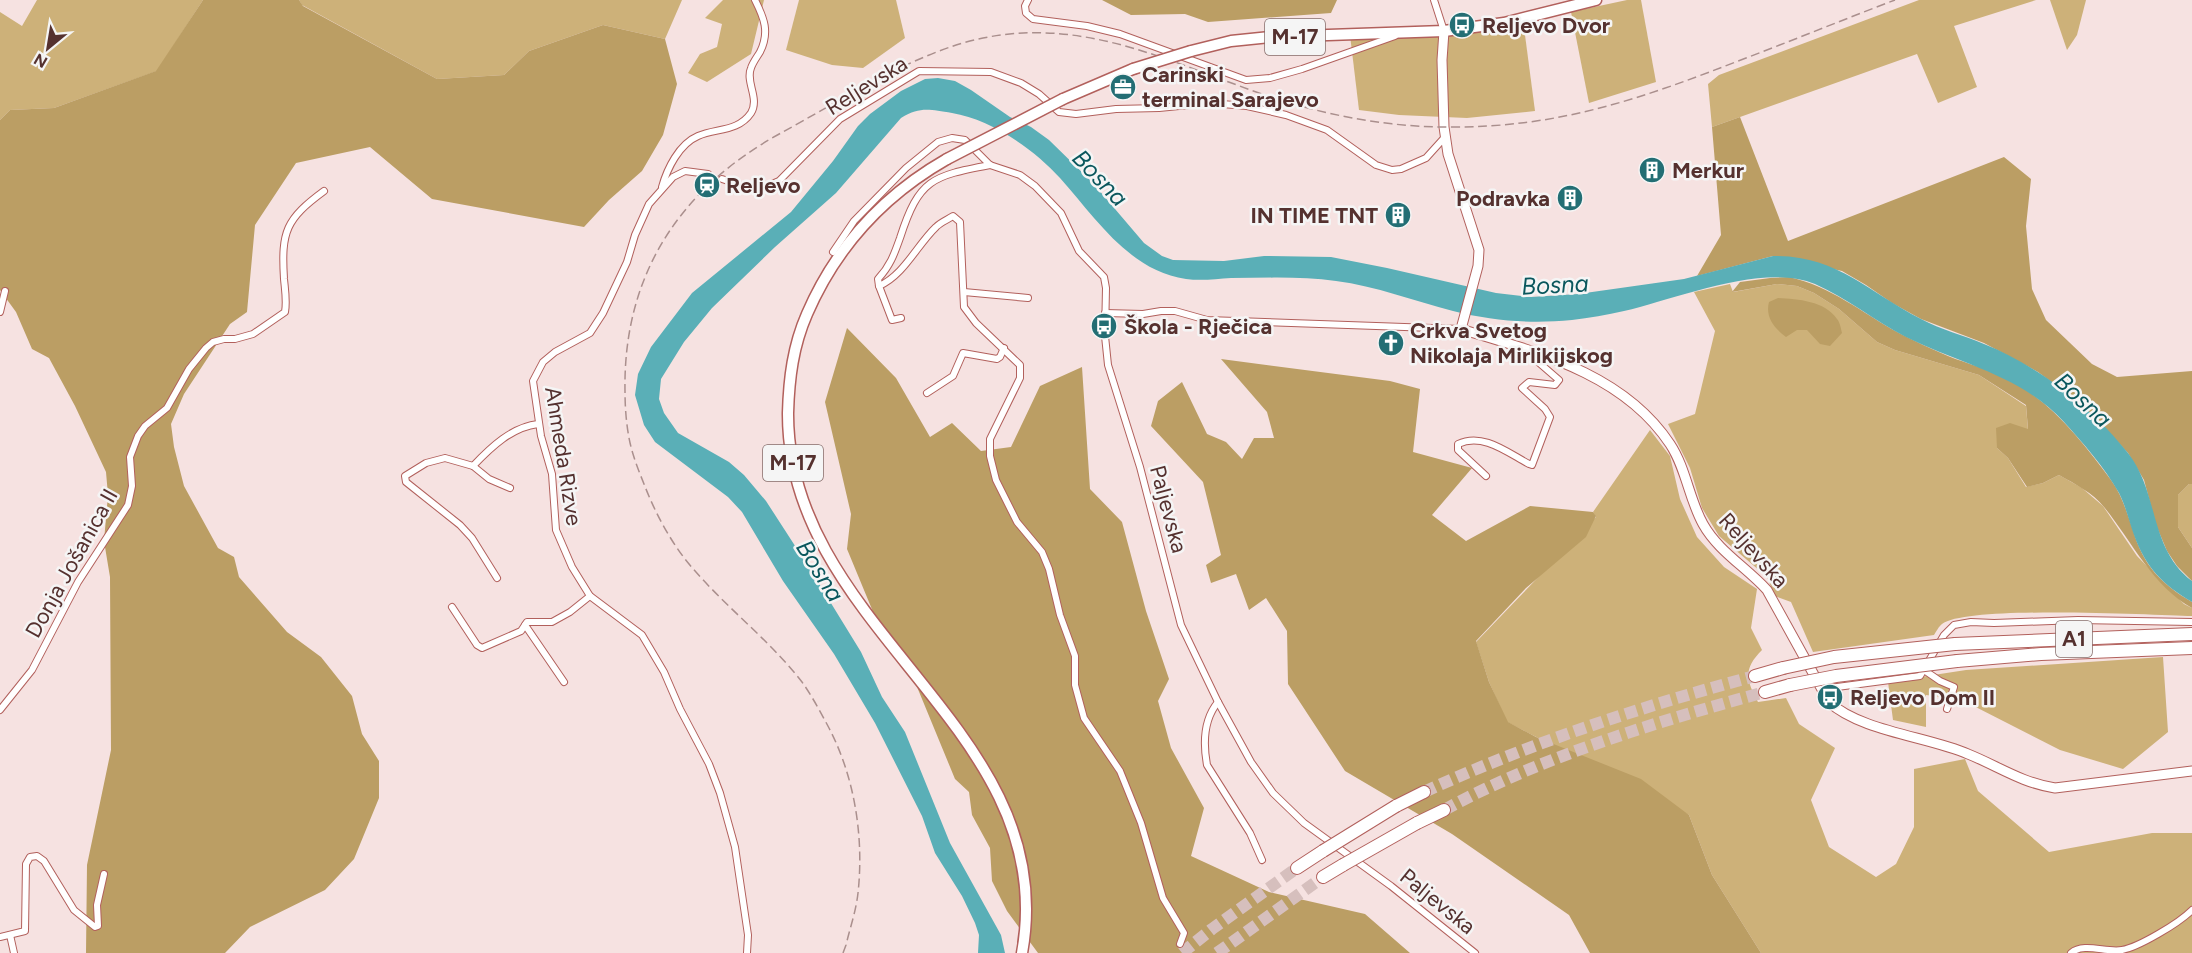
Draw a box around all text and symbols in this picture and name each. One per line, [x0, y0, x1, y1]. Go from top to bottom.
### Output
bus stop icon: Reljevo Dvor [1447, 10, 1477, 40]
place label: Reljevo Dvor [1482, 12, 1611, 39]
north arrow [18, 18, 78, 78]
road number: M-17 [1265, 19, 1325, 55]
text: N [31, 49, 51, 72]
street label: Reljevska [820, 50, 912, 121]
place label: Carinski terminal Sarajevo [1142, 61, 1319, 113]
office icon: Carinski terminal Sarajevo [1108, 72, 1138, 102]
water label: Bosna [1067, 143, 1134, 212]
building icon: Merkur [1637, 155, 1667, 185]
place label: Merkur [1672, 157, 1745, 184]
station icon: Reljevo [692, 170, 722, 200]
place label: Reljevo [726, 172, 801, 199]
building icon: Podravka [1555, 183, 1585, 213]
place label: Podravka [1456, 185, 1550, 212]
building icon: IN TIME TNT [1383, 200, 1413, 230]
place label: IN TIME TNT [1250, 202, 1378, 229]
water label: Bosna [1521, 268, 1589, 301]
bus stop icon: Škola - Rječica [1089, 311, 1119, 341]
place label: Škola - Rječica [1124, 313, 1272, 340]
place label: Crkva Svetog Nikolaja Mirlikijskog [1410, 317, 1613, 369]
church icon: Crkva Svetog Nikolaja Mirlikijskog [1376, 328, 1406, 358]
water label: Bosna [2049, 366, 2118, 433]
street label: Ahmeda Rizve [539, 385, 588, 527]
road number: M-17 [763, 445, 823, 481]
street label: Paljevska [1144, 462, 1193, 556]
street label: Donja Jošanica II [19, 484, 124, 642]
street label: Reljevska [1713, 507, 1794, 593]
water label: Bosna [790, 534, 851, 607]
road number: A1 [2056, 621, 2092, 657]
bus stop icon: Reljevo Dom II [1815, 682, 1845, 712]
place label: Reljevo Dom II [1850, 684, 1995, 711]
street label: Paljevska [1394, 863, 1481, 940]

